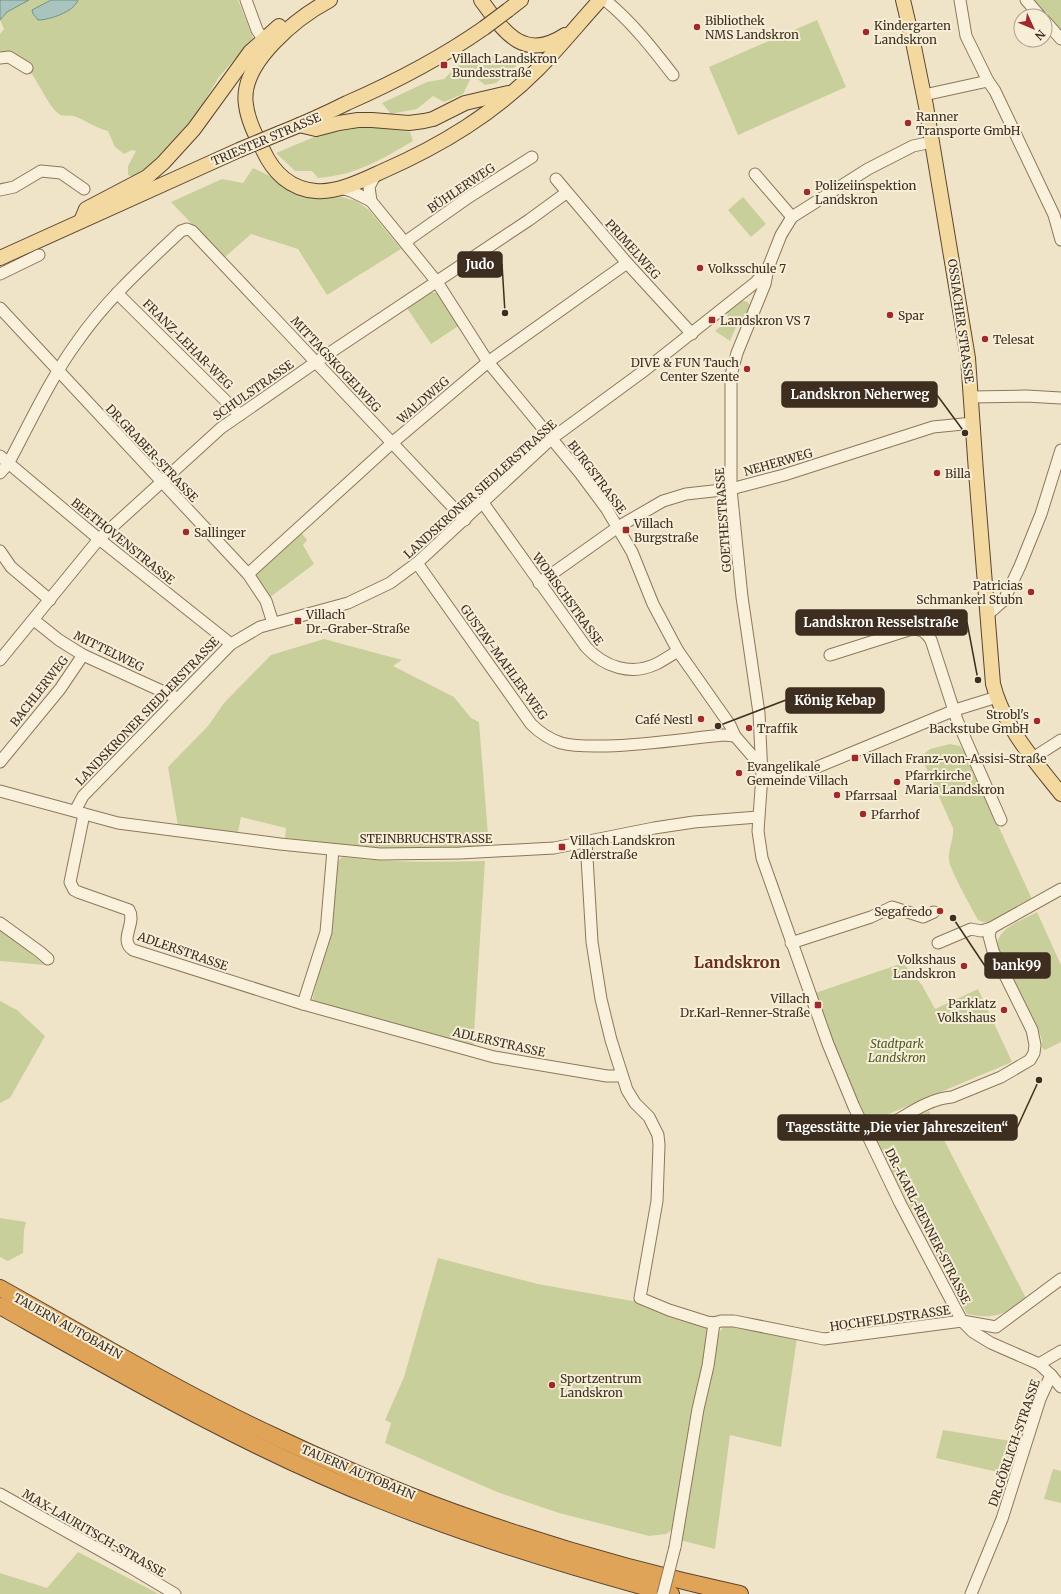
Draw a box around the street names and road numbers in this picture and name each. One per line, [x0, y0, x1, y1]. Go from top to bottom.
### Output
street label: TRIESTER STRASSE [209, 109, 323, 169]
street label: BÜHLERWEG [424, 160, 498, 216]
street label: PRIMELWEG [602, 216, 664, 282]
street label: OSSIACHER STRASSE [945, 258, 977, 385]
street label: FRANZ-LEHAR-WEG [140, 296, 236, 392]
street label: MITTAGSKOGELWEG [288, 313, 384, 415]
street label: SCHULSTRASSE [210, 356, 297, 423]
street label: WALDWEG [393, 373, 452, 427]
street label: DR.GRABER-STRASSE [103, 401, 201, 505]
street label: LANDSKRONER SIEDLERSTRASSE [401, 416, 560, 562]
street label: BURGSTRASSE [565, 437, 630, 517]
street label: NEHERWEG [742, 445, 814, 479]
street label: GOETHESTRASSE [712, 467, 734, 573]
street label: BEETHOVENSTRASSE [68, 495, 178, 588]
street label: WOBISCHSTRASSE [529, 549, 607, 649]
street label: GUSTAV-MAHLER-WEG [457, 602, 551, 723]
street label: MITTELWEG [71, 628, 147, 675]
street label: LANDSKRONER SIEDLERSTRASSE [72, 633, 222, 788]
street label: BACHLERWEG [7, 653, 71, 729]
street label: STEINBRUCHSTRASSE [360, 831, 493, 846]
street label: ADLERSTRASSE [135, 928, 231, 974]
street label: ADLERSTRASSE [450, 1024, 547, 1060]
street label: DR.-KARL-RENNER-STRASSE [882, 1146, 974, 1307]
street label: TAUERN AUTOBAHN [11, 1290, 126, 1362]
street label: HOCHFELDSTRASSE [829, 1302, 952, 1334]
street label: DR.GÖRLICH-STRASSE [985, 1377, 1043, 1509]
street label: TAUERN AUTOBAHN [299, 1441, 418, 1503]
street label: MAX-LAURITSCH-STRASSE [20, 1486, 169, 1580]

